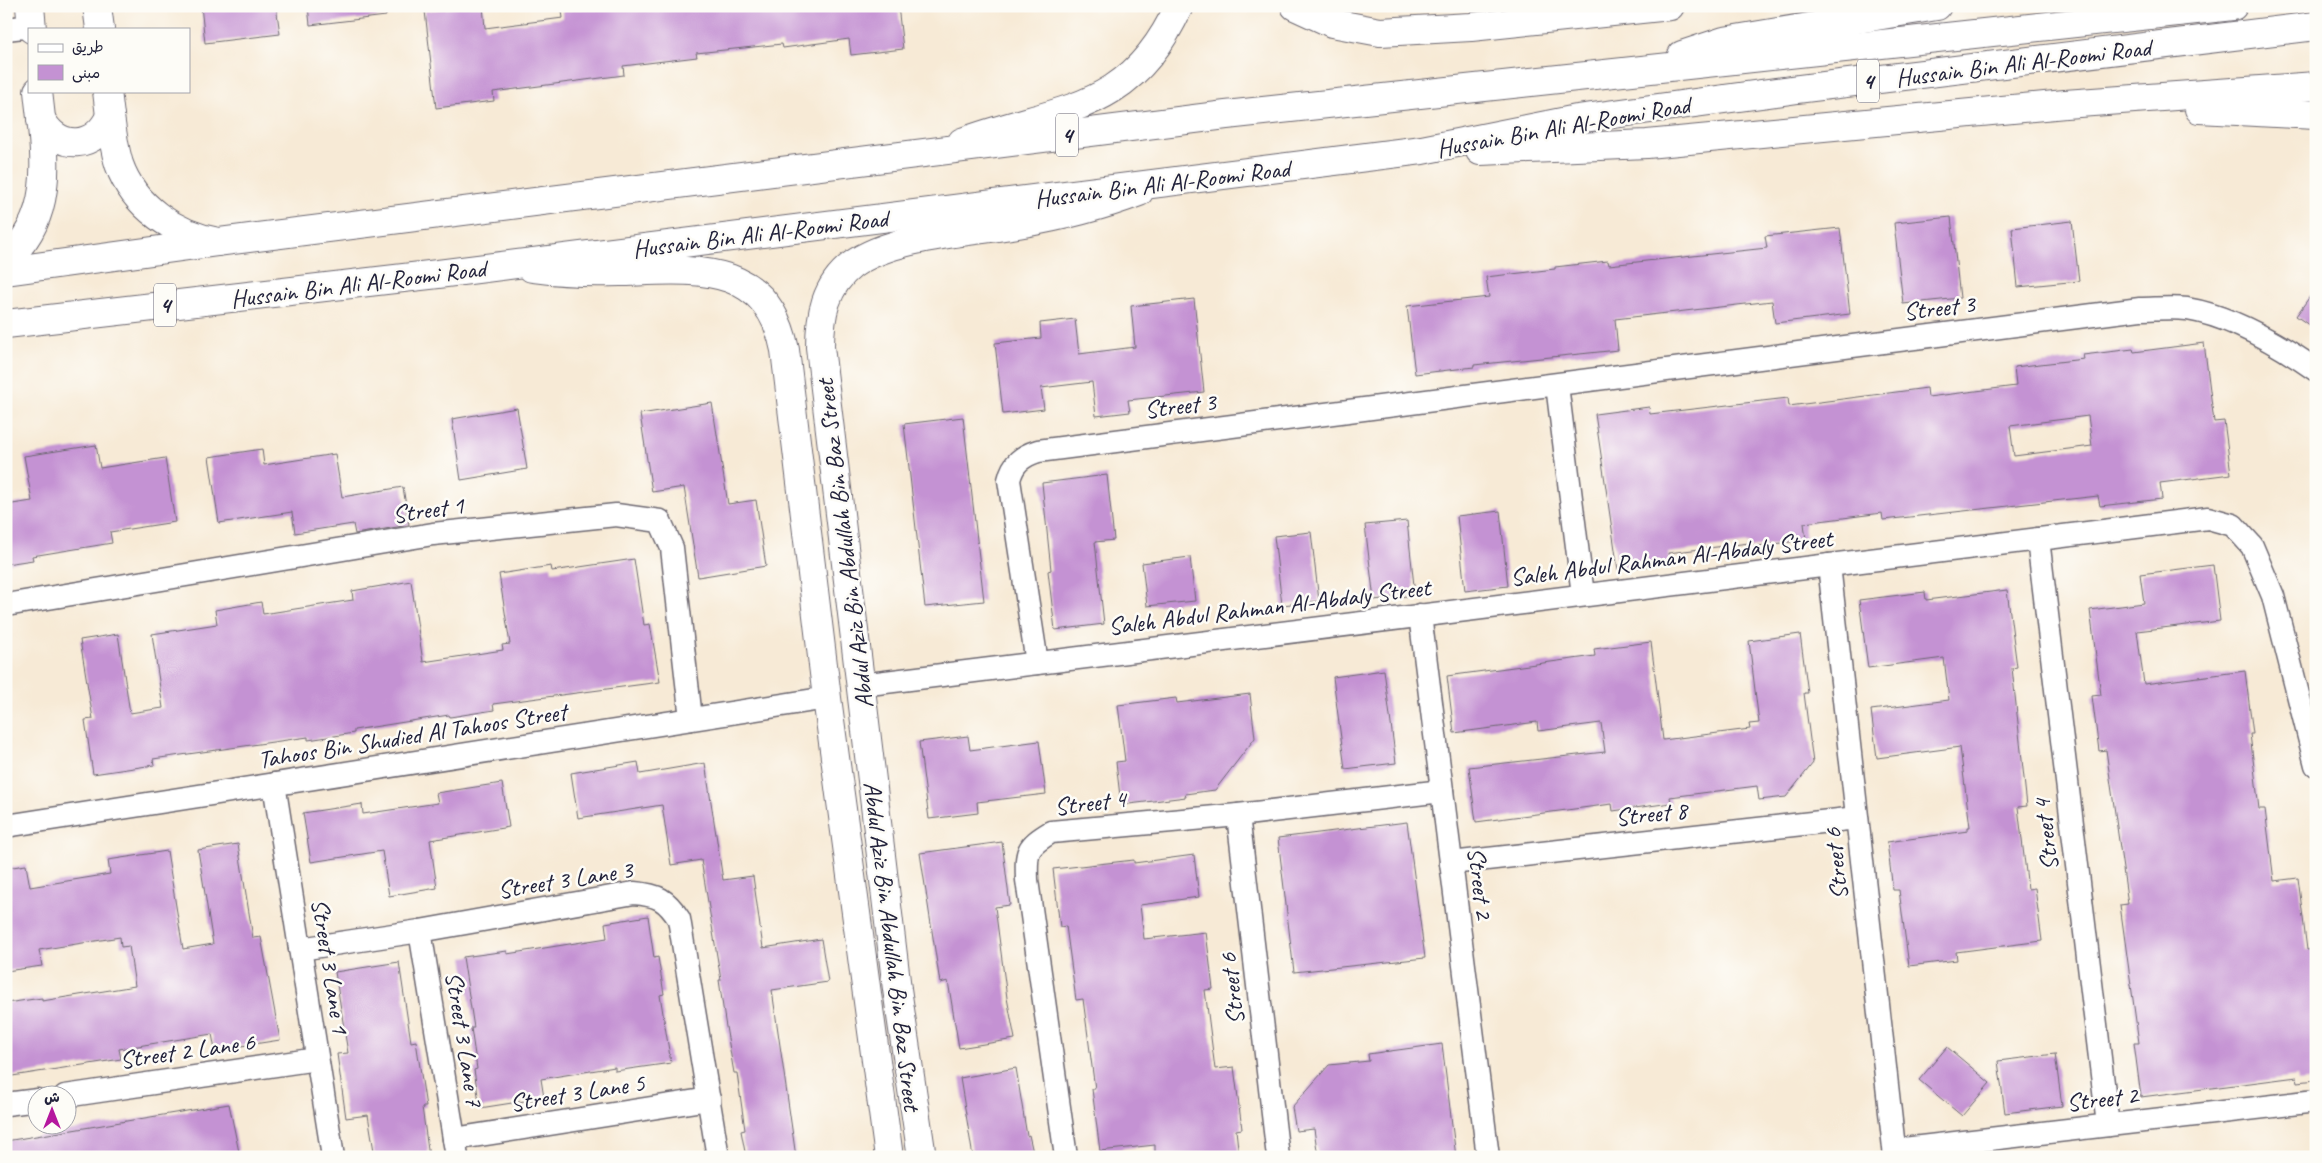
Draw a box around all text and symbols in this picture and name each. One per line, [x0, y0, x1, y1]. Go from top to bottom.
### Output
legend [28, 28, 190, 92]
street label: Hussain Bin Ali Al-Roomi Road [1894, 31, 2157, 95]
text: طريق [72, 38, 104, 57]
road number: 4 [1857, 59, 1879, 102]
text: مبنى [72, 64, 100, 83]
street label: Hussain Bin Ali Al-Roomi Road [1434, 88, 1696, 165]
road number: 4 [1056, 114, 1078, 156]
street label: Hussain Bin Ali Al-Roomi Road [1033, 152, 1296, 216]
street label: Hussain Bin Ali Al-Roomi Road [631, 202, 894, 266]
street label: Hussain Bin Ali Al-Roomi Road [229, 252, 492, 316]
road number: 4 [154, 284, 176, 326]
street label: Street 3 [1902, 288, 1978, 328]
street label: Abdul Aziz Bin Abdullah Bin Baz Street [809, 375, 881, 710]
street label: Street 3 [1143, 386, 1219, 426]
street label: Street 1 [390, 489, 468, 531]
street label: Saleh Abdul Rahman Al-Abdaly Street [1508, 522, 1837, 594]
street label: Saleh Abdul Rahman Al-Abdaly Street [1106, 571, 1435, 643]
street label: Tahoos Bin Shudied Al Tahoos Street [256, 695, 572, 776]
street label: Abdul Aziz Bin Abdullah Bin Baz Street [856, 780, 928, 1115]
street label: Street 4 [1053, 782, 1130, 823]
street label: Street 8 [1614, 794, 1691, 834]
street label: Street 4 [2025, 795, 2066, 872]
street label: Street 6 [1816, 826, 1856, 901]
street label: Street 2 [1460, 846, 1500, 922]
street label: Street 3 Lane 3 [495, 853, 637, 906]
street label: Street 3 Lane 1 [304, 896, 357, 1038]
street label: Street 6 [1212, 951, 1252, 1026]
street label: Street 3 Lane 7 [438, 969, 491, 1111]
street label: Street 2 Lane 6 [118, 1026, 257, 1076]
street label: Street 3 Lane 5 [507, 1066, 649, 1119]
street label: Street 2 [2065, 1079, 2141, 1119]
north arrow [28, 1086, 78, 1136]
text: ش [44, 1089, 60, 1106]

